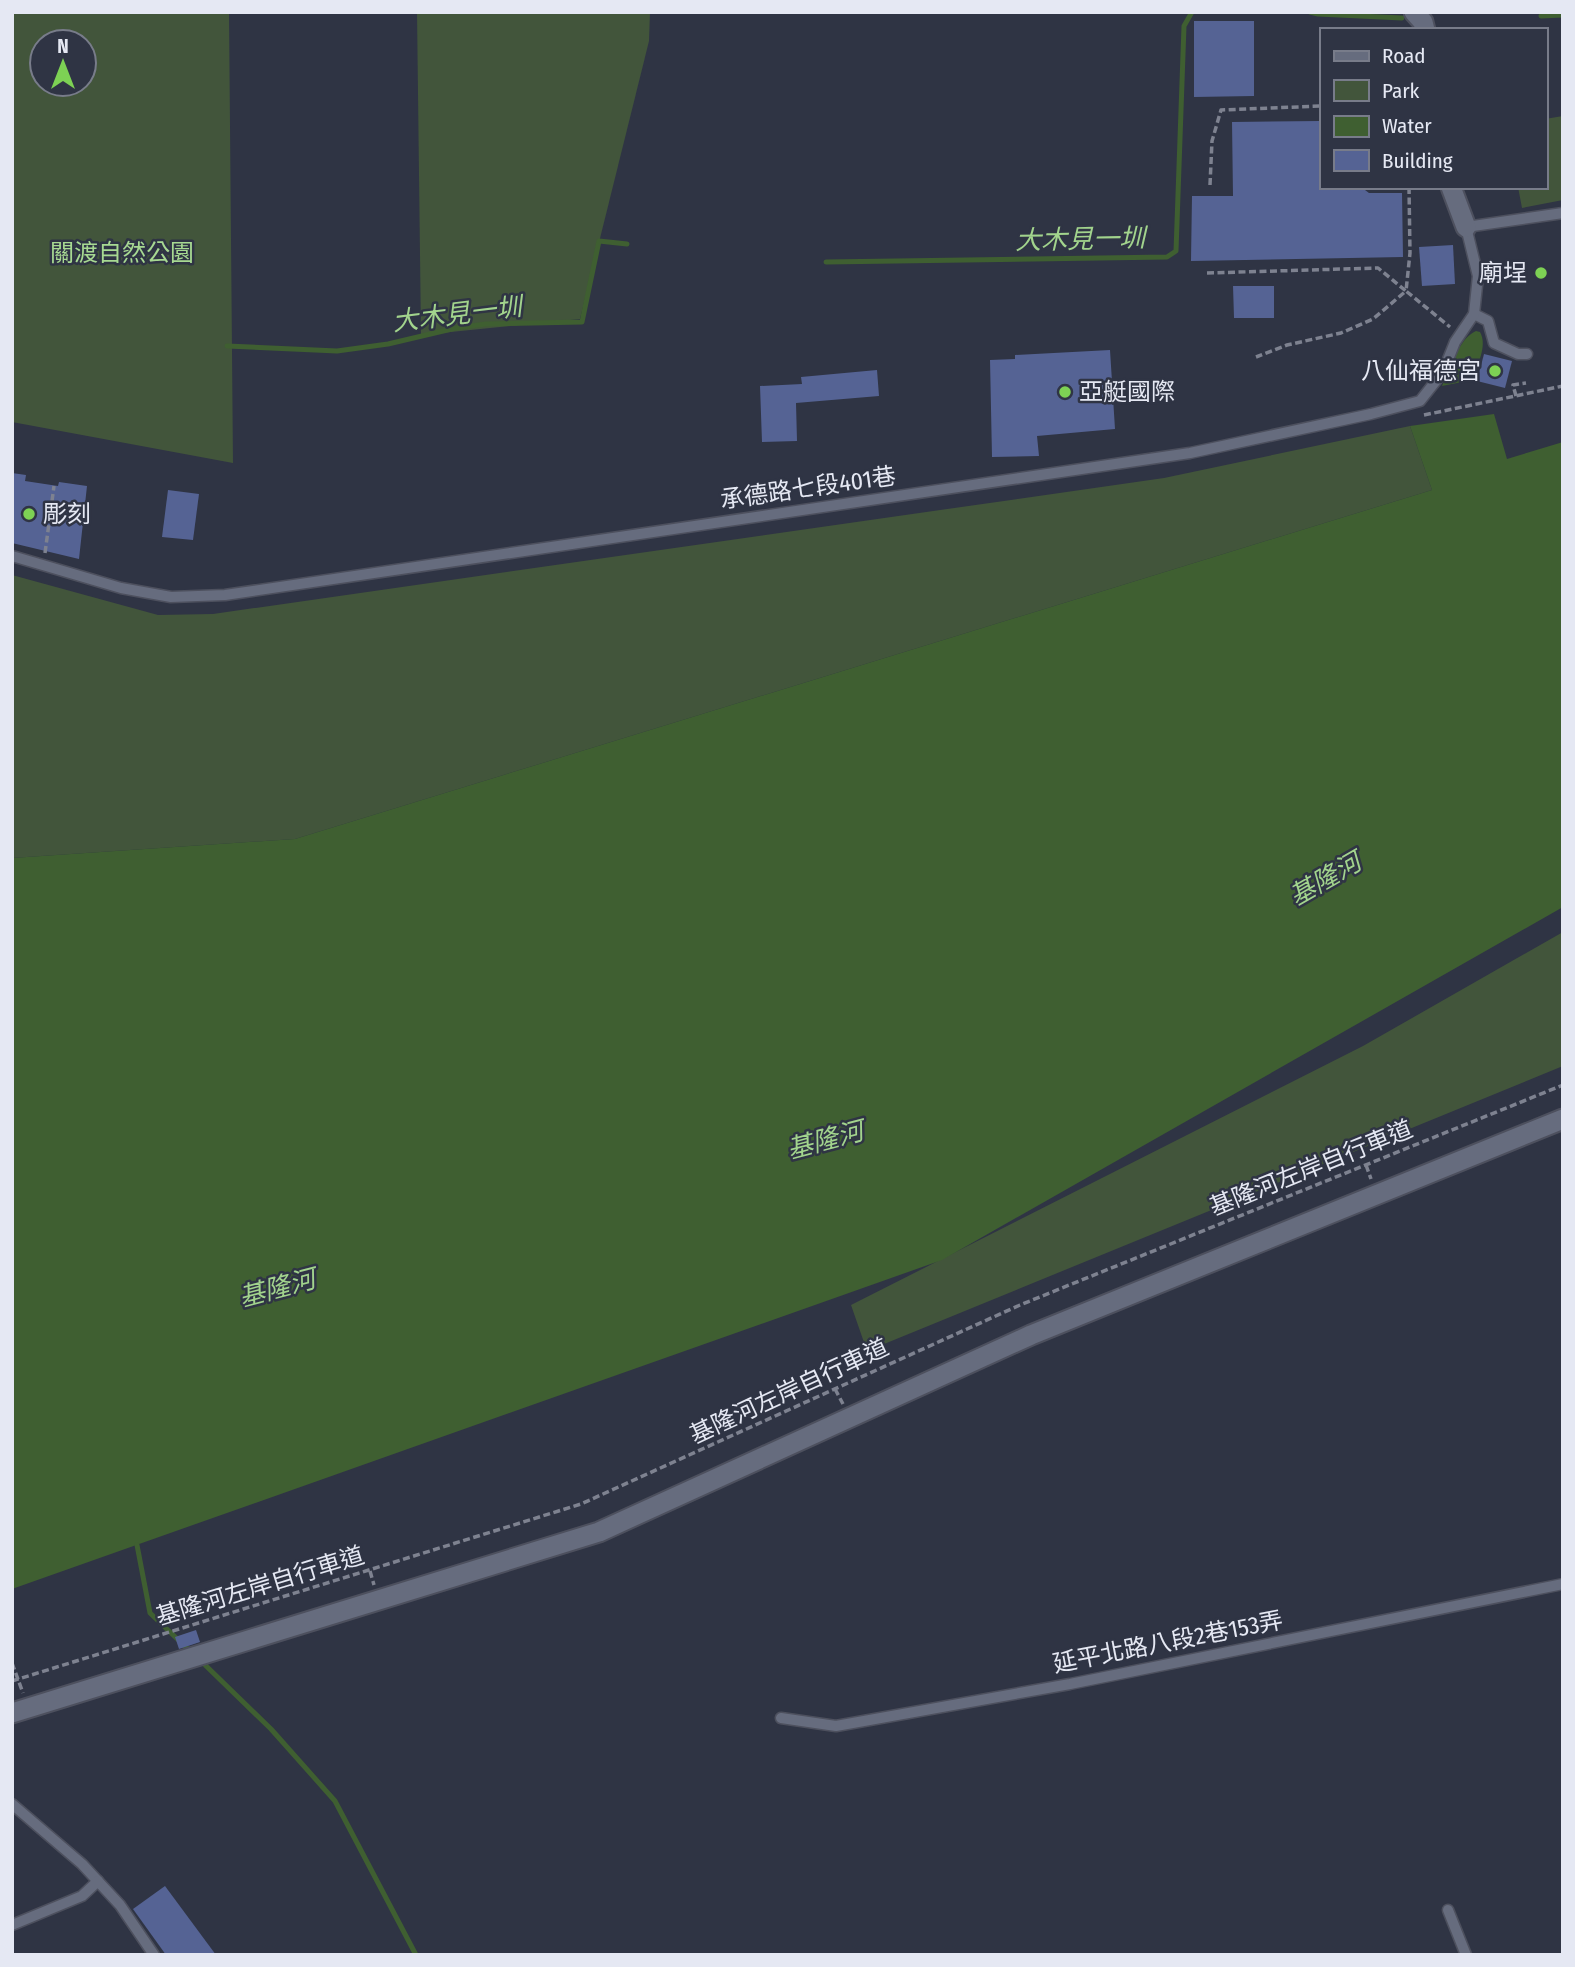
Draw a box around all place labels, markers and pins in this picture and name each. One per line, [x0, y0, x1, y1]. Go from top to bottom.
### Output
place label: 廟埕 [1479, 259, 1527, 287]
marker: 廟埕 [1533, 265, 1549, 281]
place label: 八仙福德宮 [1361, 357, 1481, 385]
marker: 八仙福德宮 [1487, 363, 1503, 379]
place label: 亞艇國際 [1079, 378, 1175, 406]
marker: 亞艇國際 [1057, 384, 1073, 400]
place label: 彫刻 [43, 500, 91, 528]
marker: 彫刻 [21, 506, 37, 522]

